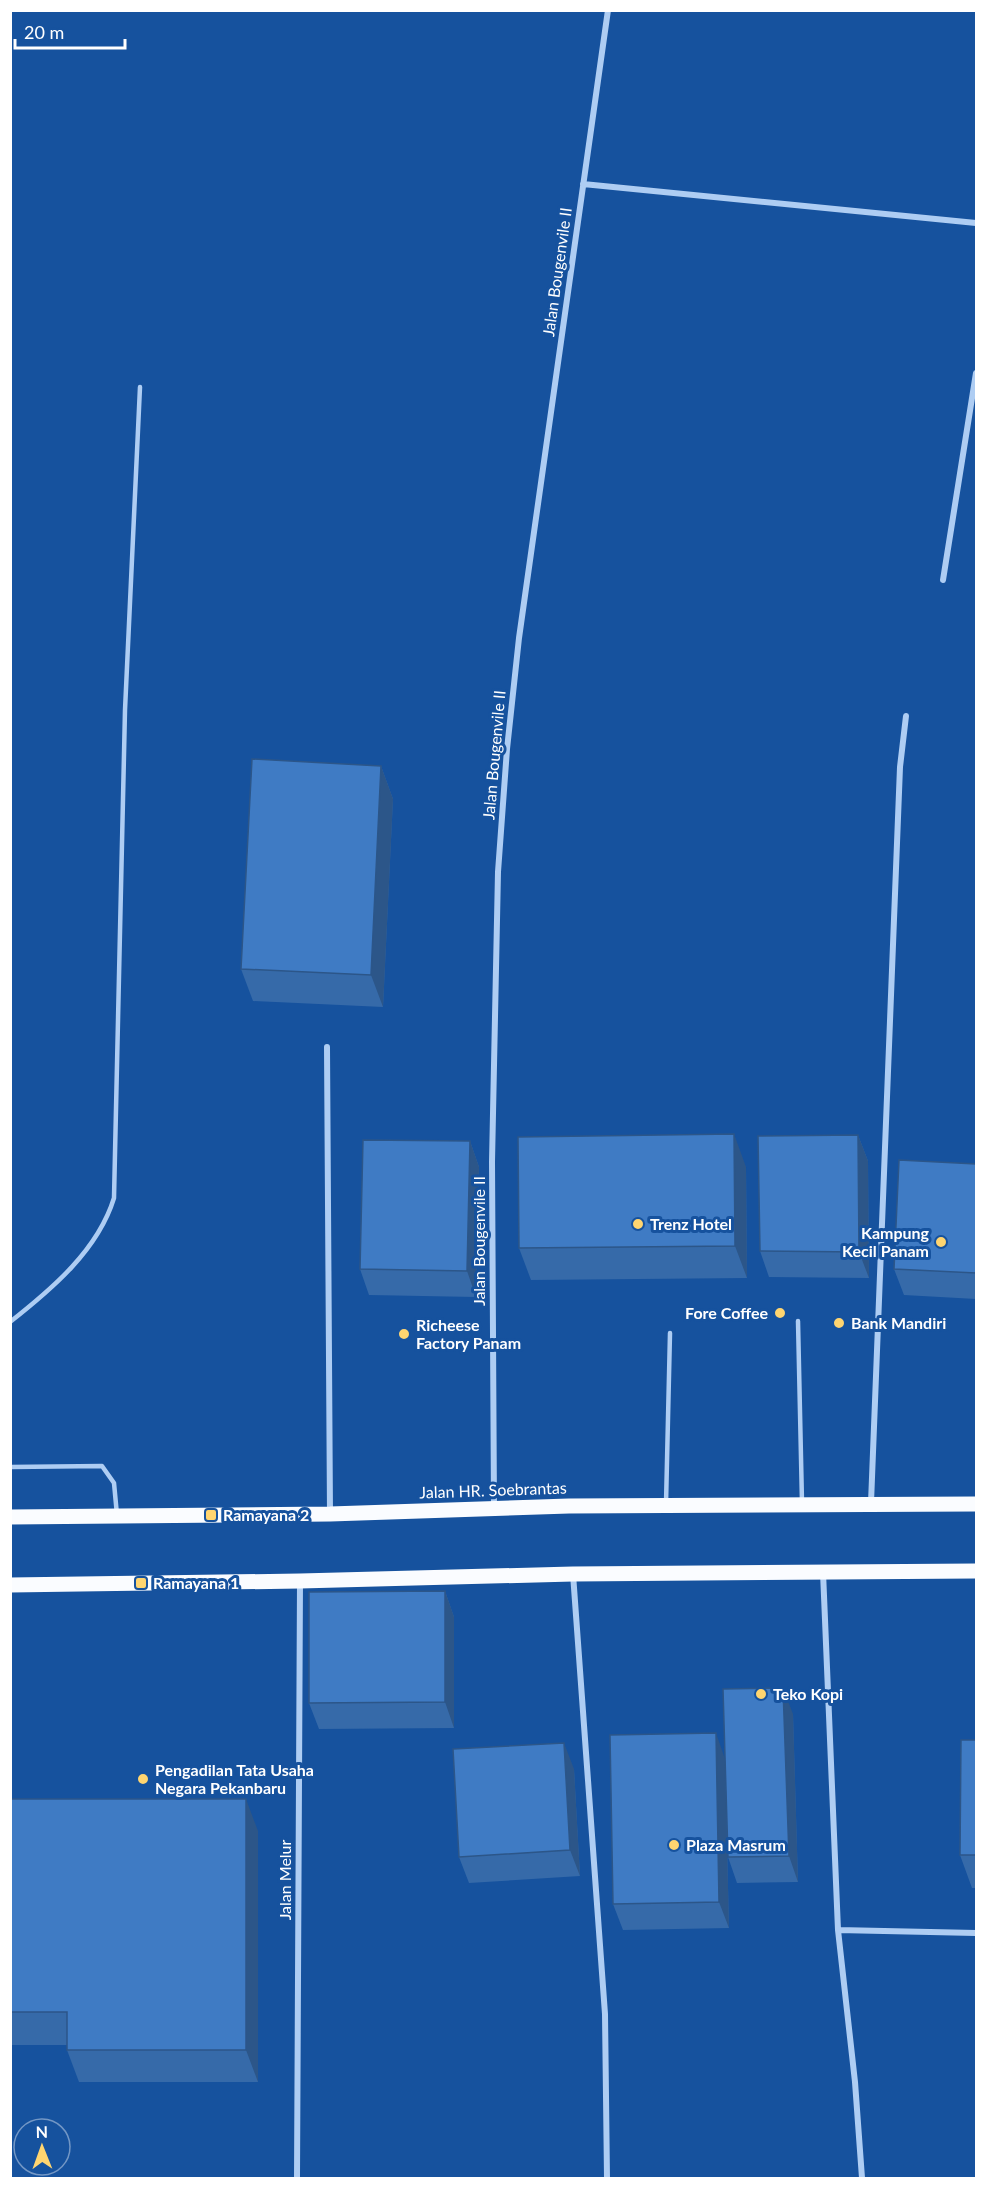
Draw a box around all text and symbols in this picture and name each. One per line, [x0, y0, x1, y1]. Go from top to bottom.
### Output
scale bar [15, 12, 124, 50]
text: 20 m [24, 21, 64, 43]
street label: Jalan Bougenvile II [538, 206, 575, 338]
street label: Jalan Bougenvile II [478, 689, 509, 821]
street label: Jalan Bougenvile II [469, 1176, 488, 1306]
place label: Trenz Hotel [650, 1214, 732, 1233]
marker: Trenz Hotel [631, 1217, 645, 1231]
place label: Kampung Kecil Panam [842, 1223, 930, 1260]
marker: Kampung Kecil Panam [934, 1235, 948, 1249]
place label: Fore Coffee [685, 1303, 768, 1322]
marker: Fore Coffee [773, 1306, 787, 1320]
place label: Bank Mandiri [851, 1313, 946, 1332]
place label: Richeese Factory Panam [416, 1315, 521, 1352]
marker: Bank Mandiri [832, 1316, 846, 1330]
marker: Richeese Factory Panam [397, 1327, 411, 1341]
street label: Jalan HR. Soebrantas [419, 1477, 567, 1502]
place label: Ramayana 2 [223, 1505, 309, 1524]
marker: Ramayana 2 [204, 1508, 218, 1522]
place label: Ramayana 1 [153, 1573, 239, 1592]
marker: Ramayana 1 [134, 1576, 148, 1590]
place label: Teko Kopi [773, 1684, 843, 1703]
marker: Teko Kopi [754, 1687, 768, 1701]
place label: Pengadilan Tata Usaha Negara Pekanbaru [155, 1760, 314, 1797]
marker: Pengadilan Tata Usaha Negara Pekanbaru [136, 1772, 150, 1786]
place label: Plaza Masrum [686, 1835, 786, 1854]
marker: Plaza Masrum [667, 1838, 681, 1852]
street label: Jalan Melur [275, 1839, 294, 1920]
north arrow [12, 2117, 72, 2177]
text: N [35, 2122, 48, 2141]

